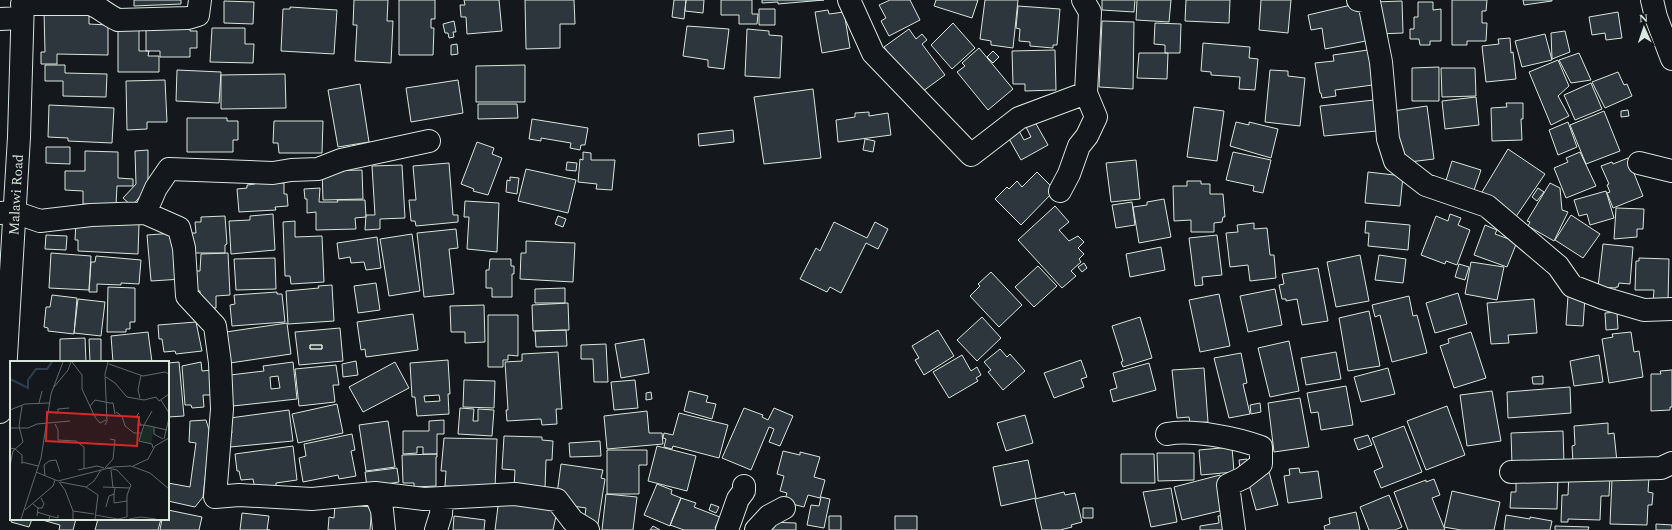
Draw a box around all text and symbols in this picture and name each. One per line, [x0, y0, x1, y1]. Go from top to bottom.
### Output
north arrow [1624, 8, 1664, 48]
text: N [1639, 10, 1648, 27]
street label: Malawi Road [3, 153, 28, 236]
inset map [10, 361, 169, 520]

